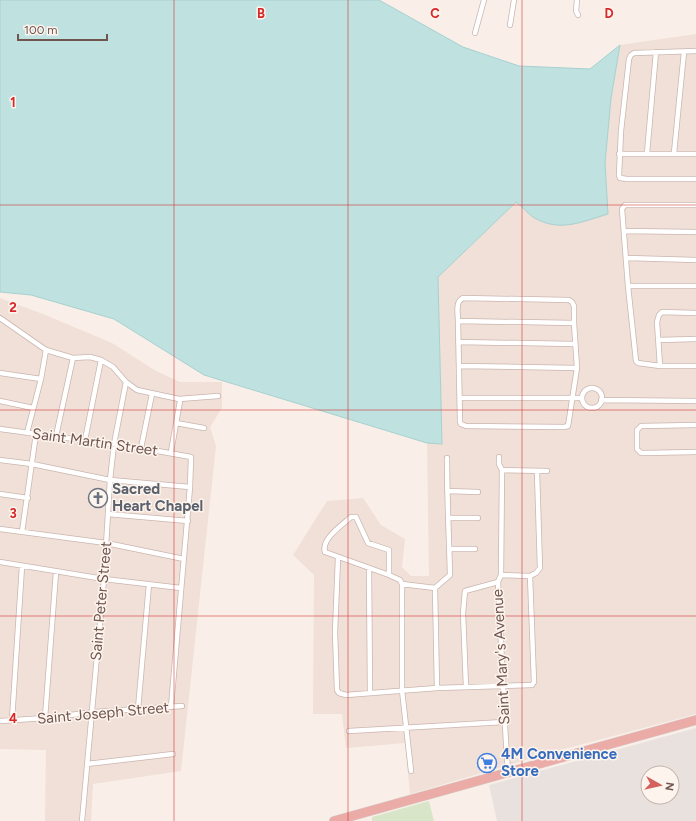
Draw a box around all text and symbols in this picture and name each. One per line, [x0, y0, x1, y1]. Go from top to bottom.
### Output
text: B [257, 6, 265, 21]
text: C [430, 6, 440, 21]
text: D [604, 6, 614, 21]
scale bar [18, 16, 107, 42]
text: 100 m [24, 23, 58, 37]
text: 1 [10, 95, 16, 110]
text: 2 [9, 300, 17, 315]
street label: Saint Martin Street [31, 424, 159, 460]
place label: Sacred Heart Chapel [112, 480, 203, 515]
church icon: Sacred Heart Chapel [87, 487, 109, 509]
text: 3 [9, 506, 17, 521]
street label: Saint Peter Street [87, 540, 115, 661]
street label: Saint Mary's Avenue [488, 589, 514, 725]
street label: Saint Joseph Street [36, 698, 170, 728]
text: 4 [9, 711, 17, 726]
place label: 4M Convenience Store [501, 745, 618, 780]
supermarket icon: 4M Convenience Store [476, 752, 498, 774]
north arrow [640, 765, 680, 805]
text: N [662, 781, 676, 791]

